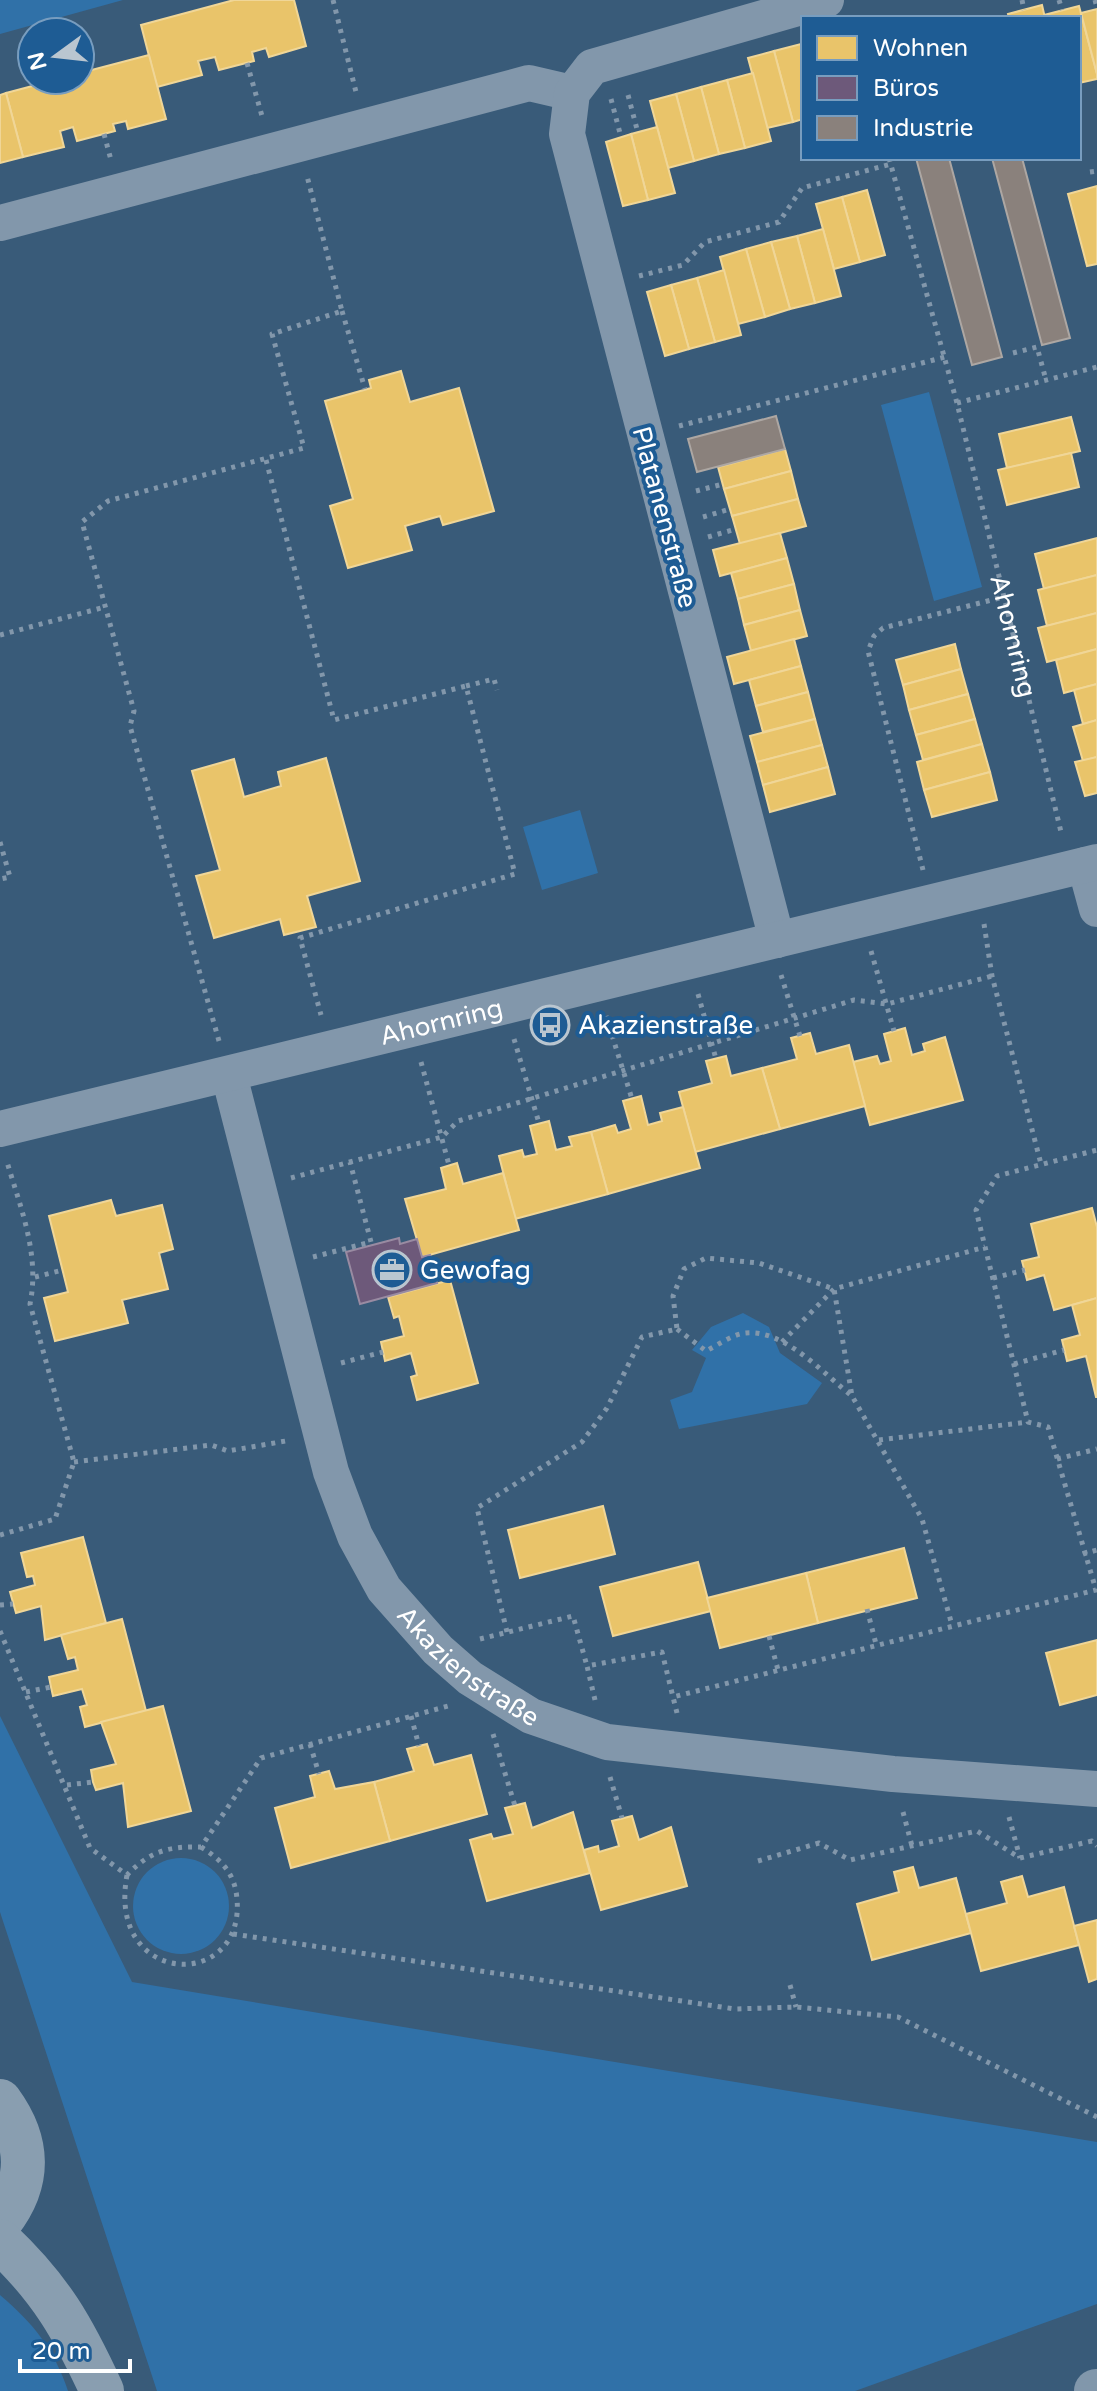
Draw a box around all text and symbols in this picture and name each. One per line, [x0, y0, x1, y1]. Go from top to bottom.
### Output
north arrow [16, 16, 96, 96]
legend [801, 16, 1081, 160]
text: Wohnen [873, 34, 968, 63]
text: N [23, 49, 52, 73]
text: Büros [873, 74, 939, 103]
text: Industrie [873, 114, 973, 143]
street label: Platanenstraße [625, 423, 704, 611]
street label: Ahornring [983, 572, 1043, 701]
street label: Ahornring [377, 992, 506, 1052]
bus stop icon: Akazienstraße [529, 1004, 571, 1046]
place label: Akazienstraße [578, 1010, 753, 1041]
office icon: Gewofag [371, 1249, 413, 1291]
place label: Gewofag [420, 1255, 531, 1286]
street label: Akazienstraße [390, 1600, 545, 1733]
scale bar [20, 2323, 130, 2373]
text: 20 m [32, 2337, 90, 2366]

